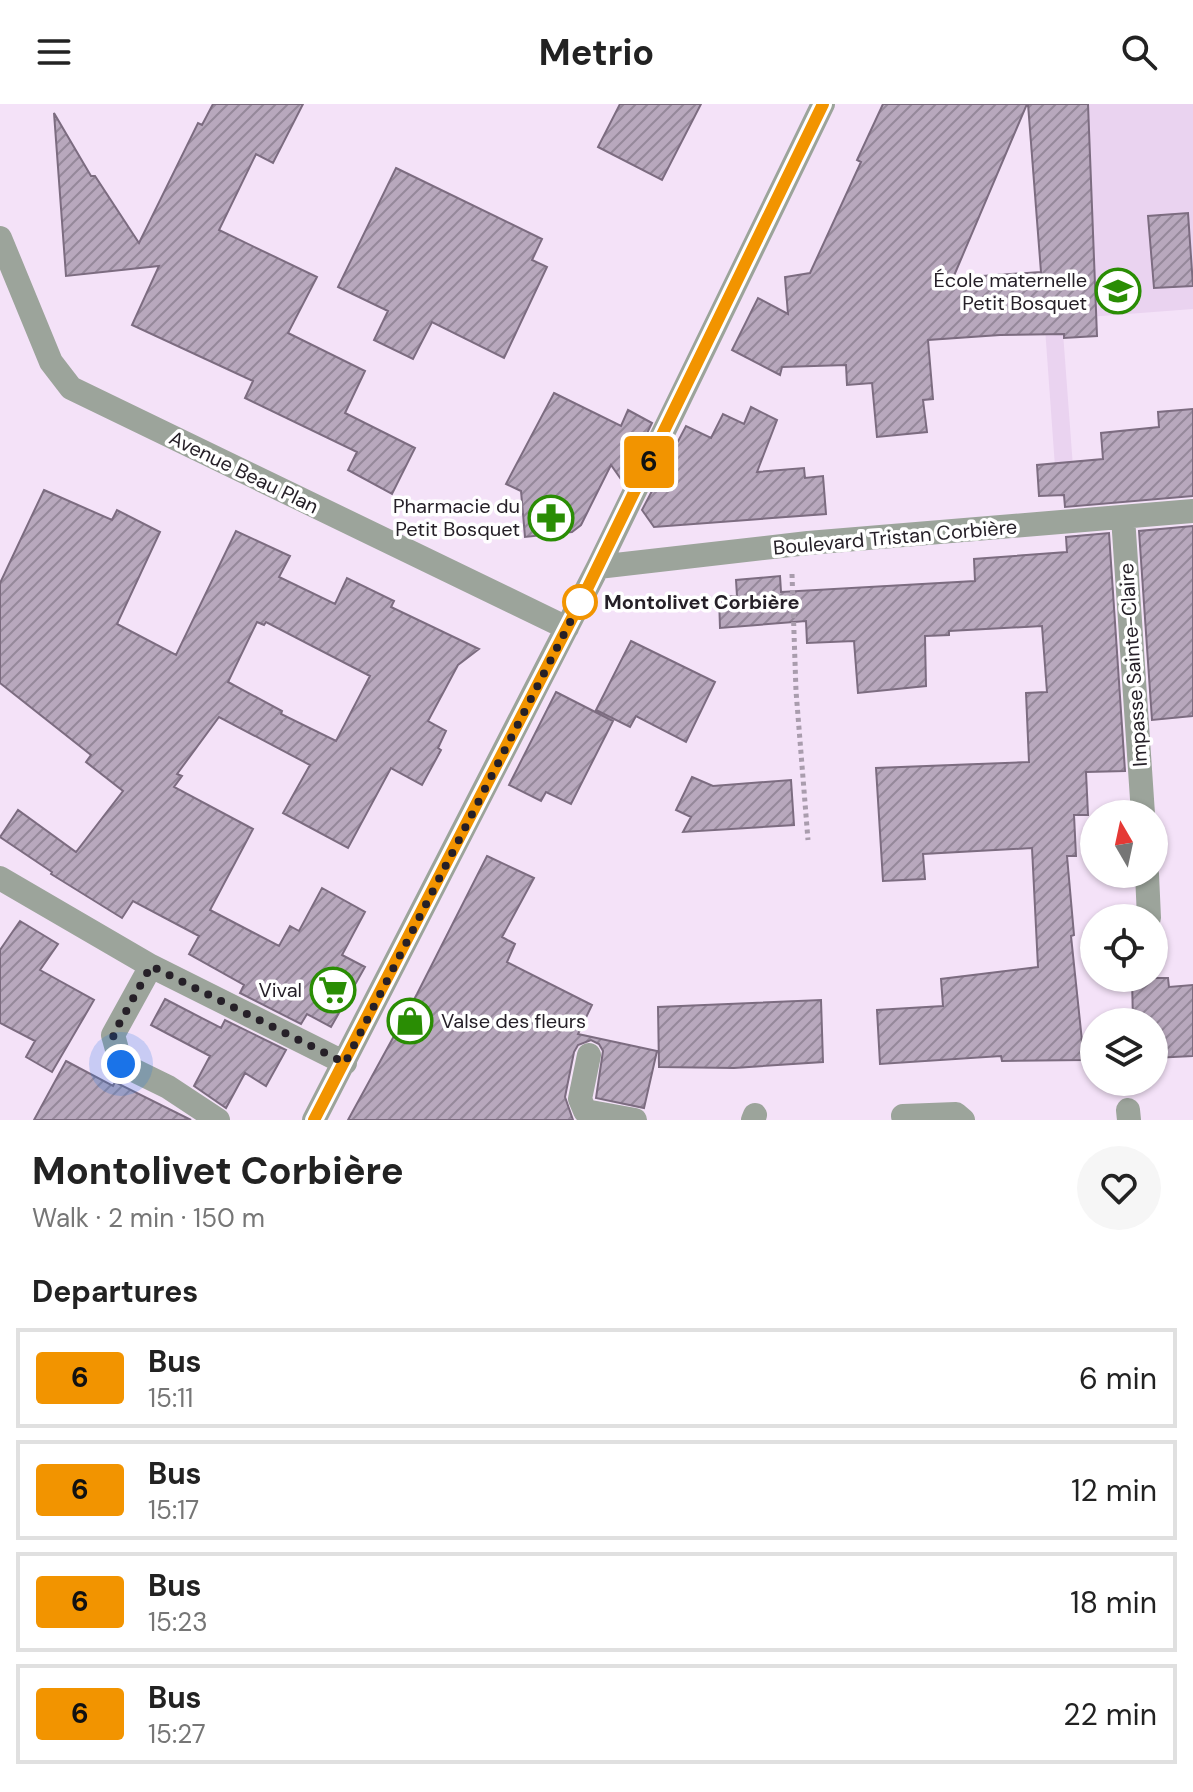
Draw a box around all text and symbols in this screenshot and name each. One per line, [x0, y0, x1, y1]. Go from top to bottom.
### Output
text: Metrio [539, 29, 654, 76]
icon: menu [32, 30, 76, 74]
icon: search [1117, 30, 1161, 74]
place label: École maternelle Petit Bosquet [933, 267, 1087, 316]
school or university icon: École maternelle Petit Bosquet [1094, 267, 1142, 315]
street label: Avenue Beau Plan [165, 425, 323, 519]
line badge: 6 [623, 436, 675, 488]
text: 6 [640, 443, 658, 480]
place label: Pharmacie du Petit Bosquet [393, 493, 520, 542]
pharmacy icon: Pharmacie du Petit Bosquet [527, 494, 575, 542]
street label: Boulevard Tristan Corbière [772, 513, 1018, 561]
street label: Impasse Sainte-Claire [1113, 562, 1153, 768]
marker: Montolivet Corbière [563, 585, 597, 619]
place label: Montolivet Corbière [604, 589, 800, 615]
north arrow [1080, 800, 1168, 888]
map controls [1080, 800, 1168, 1096]
button: locate [1080, 904, 1168, 992]
supermarket icon: Vival [309, 966, 357, 1014]
place label: Vival [258, 977, 302, 1003]
shop icon: Valse des fleurs [386, 997, 434, 1045]
place label: Valse des fleurs [441, 1008, 586, 1034]
button: layers [1080, 1008, 1168, 1096]
your location [101, 1044, 141, 1084]
text: Montolivet Corbière [32, 1146, 404, 1196]
button: heart [1077, 1146, 1161, 1230]
text: Walk · 2 min · 150 m [32, 1201, 265, 1235]
text: Departures [32, 1272, 198, 1311]
text: Bus [148, 1342, 202, 1381]
text: 6 [71, 1359, 89, 1396]
text: 6 min [1079, 1359, 1157, 1398]
text: 15:11 [148, 1381, 193, 1415]
text: Bus [148, 1454, 202, 1493]
text: 6 [71, 1471, 89, 1508]
text: 12 min [1071, 1471, 1157, 1510]
text: 15:17 [148, 1493, 199, 1527]
text: Bus [148, 1566, 202, 1605]
text: 6 [71, 1583, 89, 1620]
text: 18 min [1070, 1583, 1157, 1622]
text: 15:23 [148, 1605, 208, 1639]
text: Bus [148, 1678, 202, 1717]
text: 6 [71, 1695, 89, 1732]
text: 22 min [1063, 1695, 1157, 1734]
text: 15:27 [148, 1717, 206, 1751]

